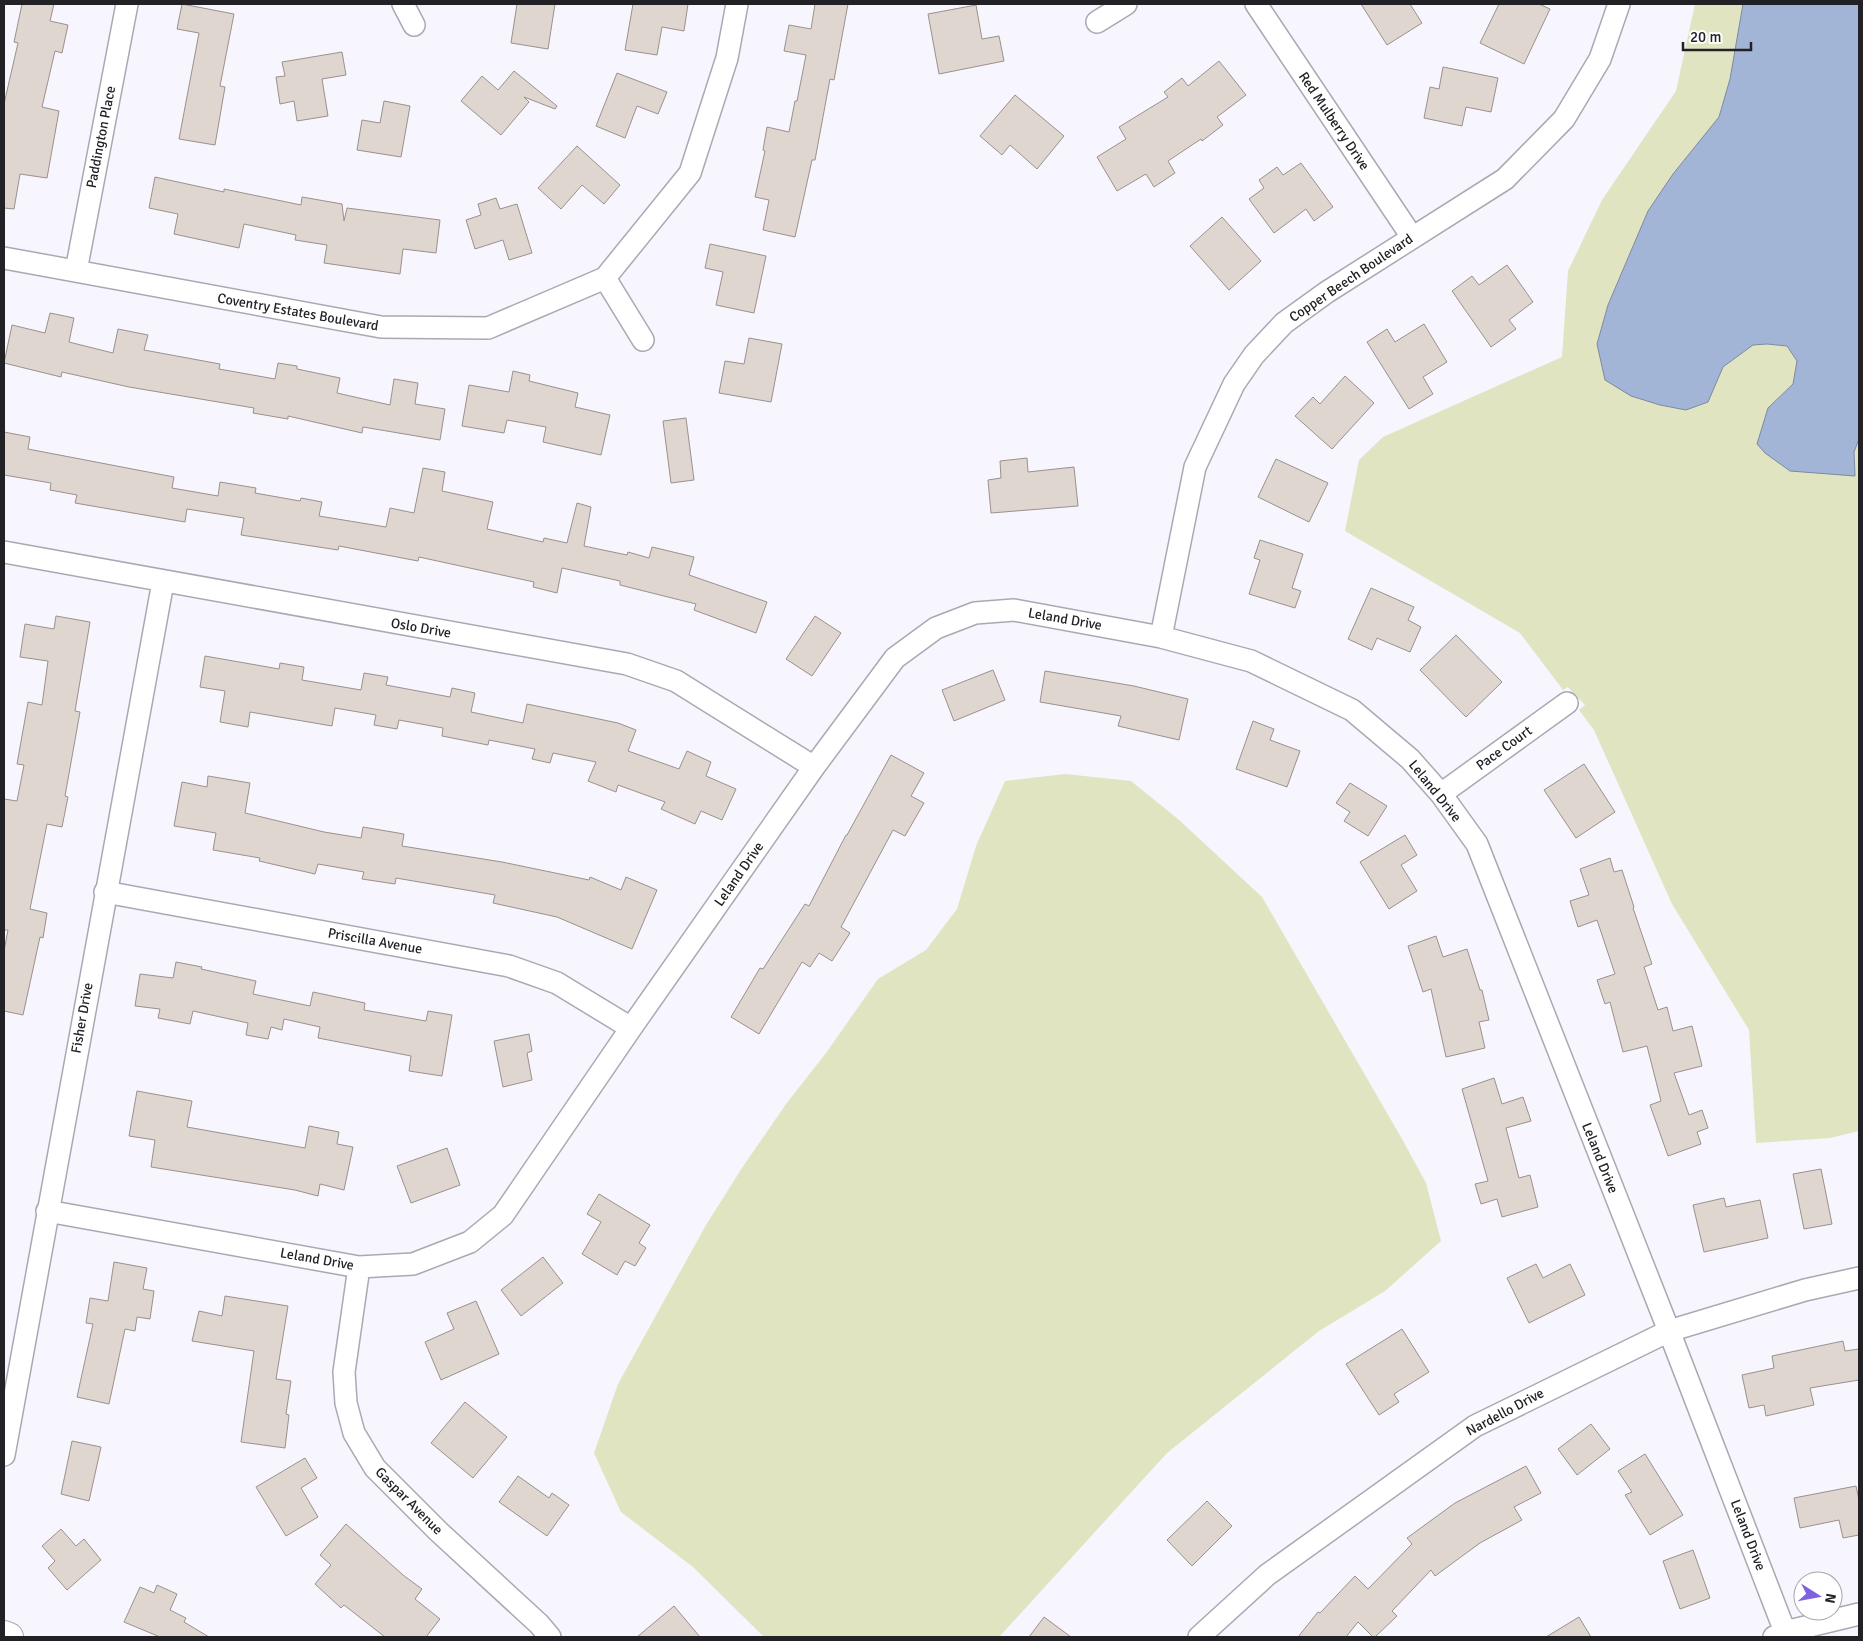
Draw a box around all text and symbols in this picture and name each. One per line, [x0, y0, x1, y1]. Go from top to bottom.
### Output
scale bar [1683, 20, 1750, 52]
text: 20 m [1690, 28, 1721, 46]
street label: Red Mulberry Drive [1295, 69, 1373, 173]
street label: Paddington Place [83, 84, 119, 190]
street label: Copper Beech Boulevard [1286, 230, 1416, 326]
street label: Coventry Estates Boulevard [216, 289, 380, 335]
street label: Leland Drive [1027, 604, 1103, 634]
street label: Oslo Drive [389, 614, 453, 642]
street label: Pace Court [1473, 722, 1535, 774]
street label: Leland Drive [1405, 757, 1465, 825]
street label: Leland Drive [711, 839, 767, 909]
street label: Priscilla Avenue [326, 924, 424, 958]
street label: Fisher Drive [67, 981, 97, 1055]
street label: Leland Drive [1578, 1120, 1622, 1196]
street label: Leland Drive [279, 1244, 355, 1274]
street label: Nardello Drive [1463, 1384, 1547, 1440]
street label: Gaspar Avenue [372, 1464, 446, 1538]
street label: Leland Drive [1727, 1497, 1769, 1573]
north arrow [1793, 1571, 1843, 1621]
text: N [1821, 1592, 1840, 1605]

